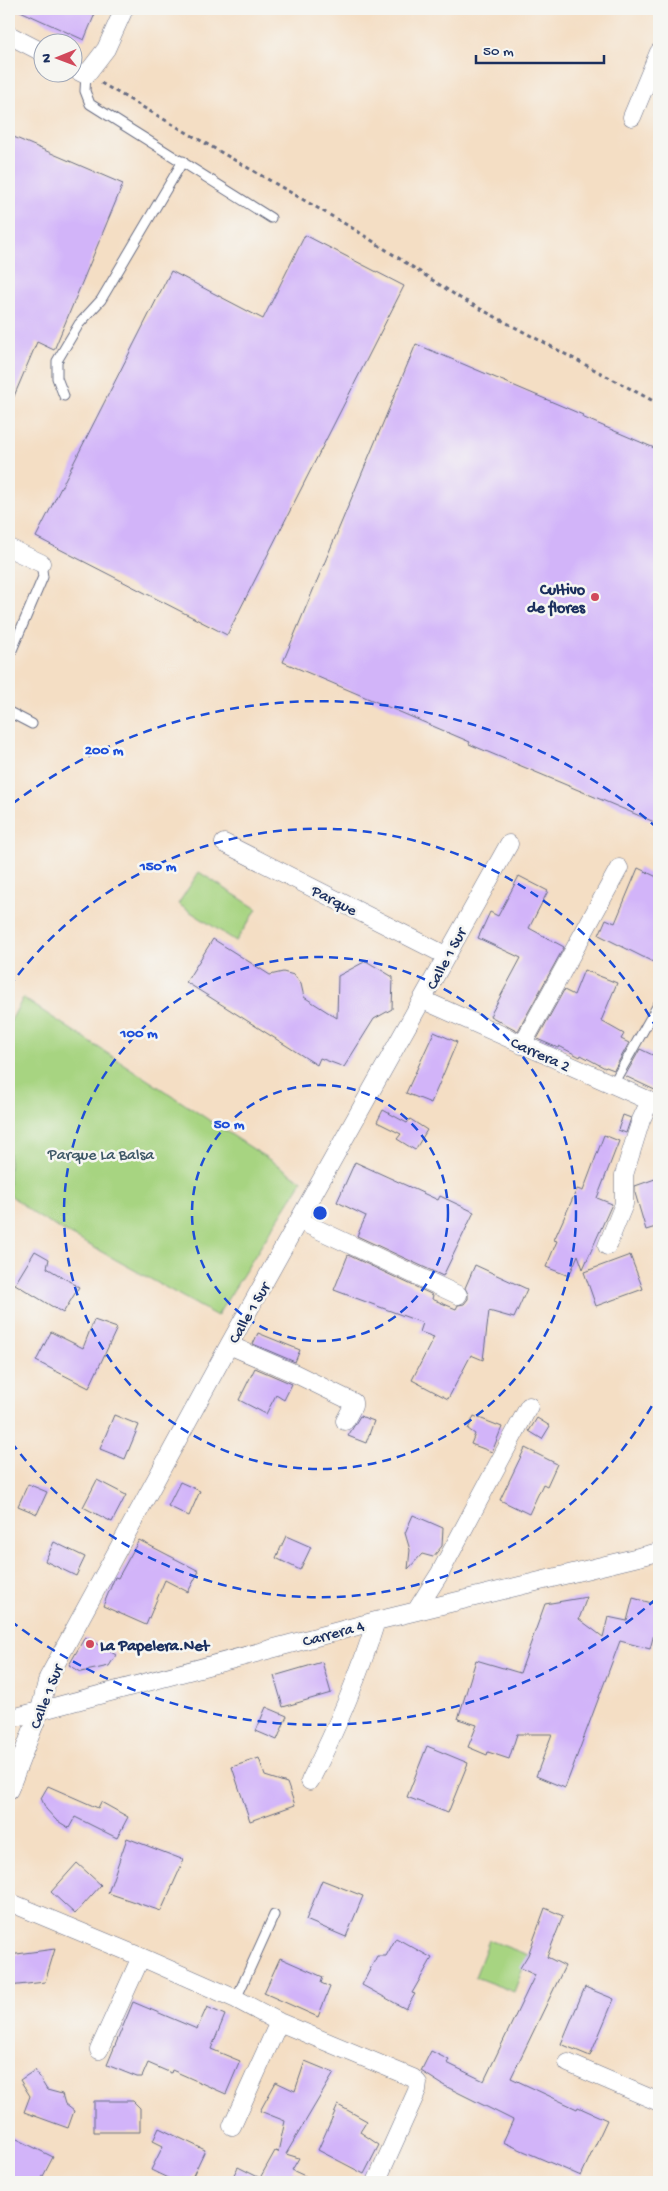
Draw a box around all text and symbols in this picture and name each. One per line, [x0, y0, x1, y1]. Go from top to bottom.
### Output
north arrow [32, 32, 82, 82]
scale bar [476, 32, 603, 64]
text: 50 m [483, 43, 514, 61]
text: N [39, 53, 56, 63]
place label: Cultivo de flores [527, 582, 586, 619]
marker: Cultivo de flores [589, 591, 601, 603]
text: 200 m [85, 742, 124, 760]
text: 150 m [139, 858, 177, 876]
street label: Parque [307, 882, 360, 922]
street label: Calle 1 Sur [424, 924, 473, 994]
text: 100 m [119, 1025, 158, 1043]
street label: Carrera 2 [507, 1035, 573, 1078]
text: 50 m [214, 1116, 245, 1134]
park label: Parque La Balsa [47, 1147, 155, 1166]
centre of rings [311, 1204, 329, 1222]
street label: Calle 1 Sur [226, 1279, 277, 1348]
street label: Carrera 4 [301, 1618, 367, 1653]
marker: La Papelera.Net [84, 1638, 96, 1650]
place label: La Papelera.Net [100, 1638, 210, 1657]
street label: Calle 1 Sur [27, 1661, 70, 1732]

